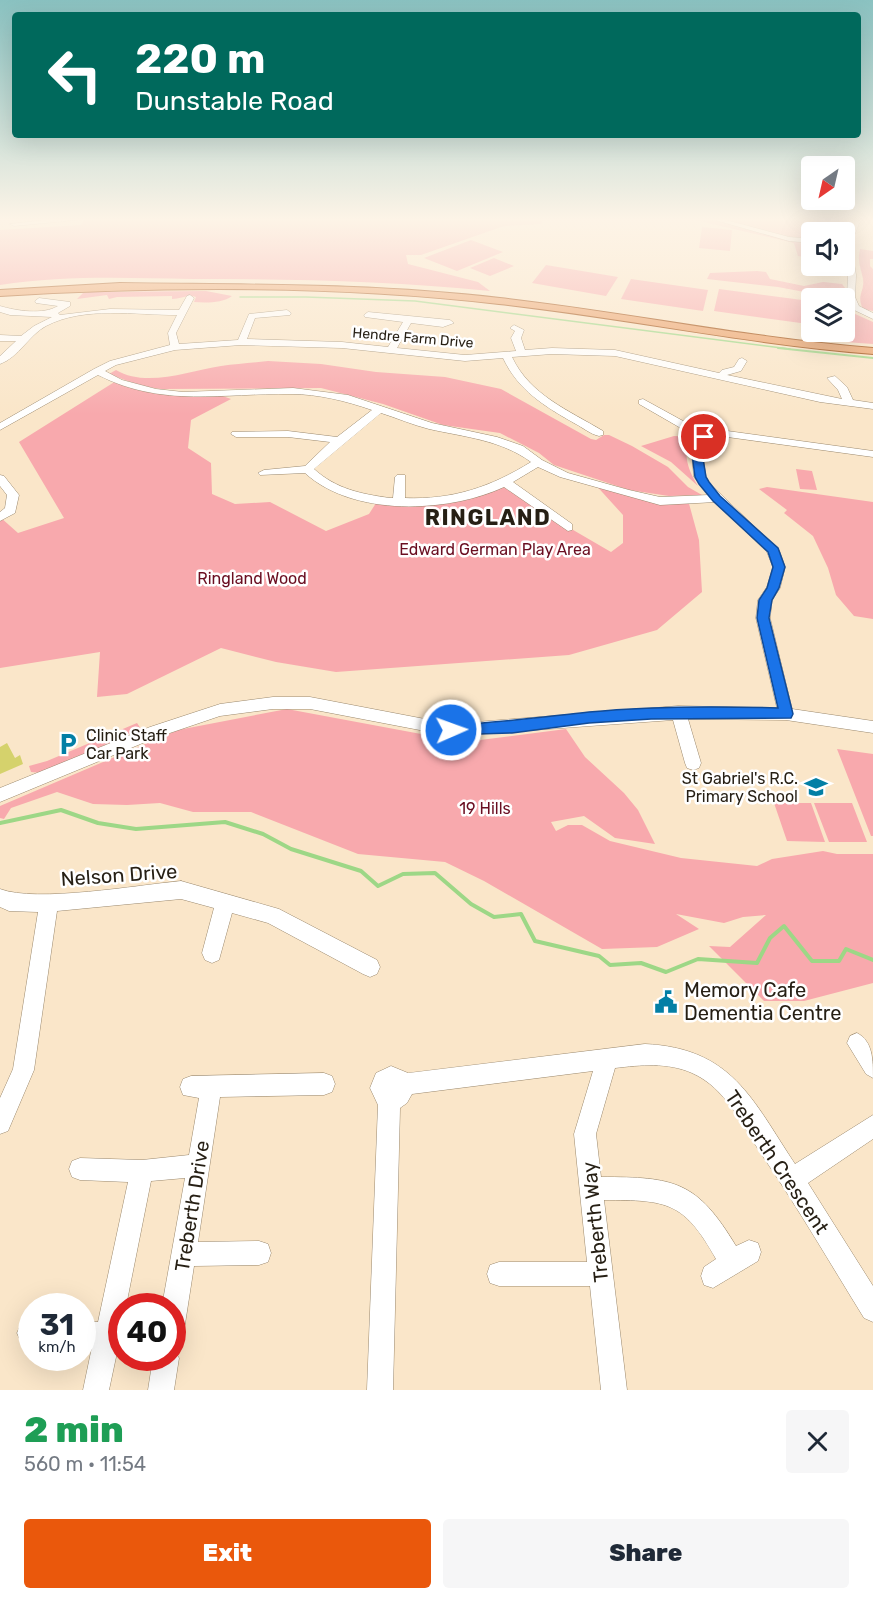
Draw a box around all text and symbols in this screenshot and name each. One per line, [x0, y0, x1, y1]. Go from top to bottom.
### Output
text: 220 m [135, 34, 266, 84]
icon: left [36, 36, 114, 114]
text: Dunstable Road [135, 85, 334, 117]
north arrow [801, 156, 855, 210]
map controls [801, 156, 855, 342]
button: sound [801, 222, 855, 276]
button: layers [801, 288, 855, 342]
street label: Hendre Farm Drive [352, 324, 474, 352]
pin [678, 411, 729, 462]
icon: arrive [687, 420, 720, 453]
district label: RINGLAND [425, 504, 551, 531]
park label: Edward German Play Area [399, 540, 591, 559]
park label: Ringland Wood [197, 569, 307, 588]
position arrow [419, 698, 483, 762]
place label: Clinic Staff Car Park [86, 726, 167, 763]
parking icon: Clinic Staff Car Park [55, 731, 81, 757]
place label: St Gabriel's R.C. Primary School [682, 769, 798, 806]
school or university icon: St Gabriel's R.C. Primary School [803, 774, 829, 800]
park label: 19 Hills [459, 799, 511, 818]
street label: Nelson Drive [60, 859, 178, 891]
place label: Memory Cafe Dementia Centre [684, 978, 841, 1025]
public building icon: Memory Cafe Dementia Centre [653, 989, 679, 1015]
street label: Treberth Crescent [720, 1086, 834, 1239]
street label: Treberth Drive [170, 1139, 214, 1273]
street label: Treberth Way [577, 1160, 613, 1284]
speed limit sign: 40 [108, 1293, 186, 1371]
text: 31 [40, 1307, 74, 1343]
text: km/h [38, 1338, 76, 1356]
text: 2 min [24, 1408, 124, 1451]
button: close [786, 1410, 849, 1473]
text: 560 m · 11:54 [24, 1452, 146, 1476]
button: Exit [24, 1519, 431, 1588]
button: Share [443, 1519, 849, 1588]

